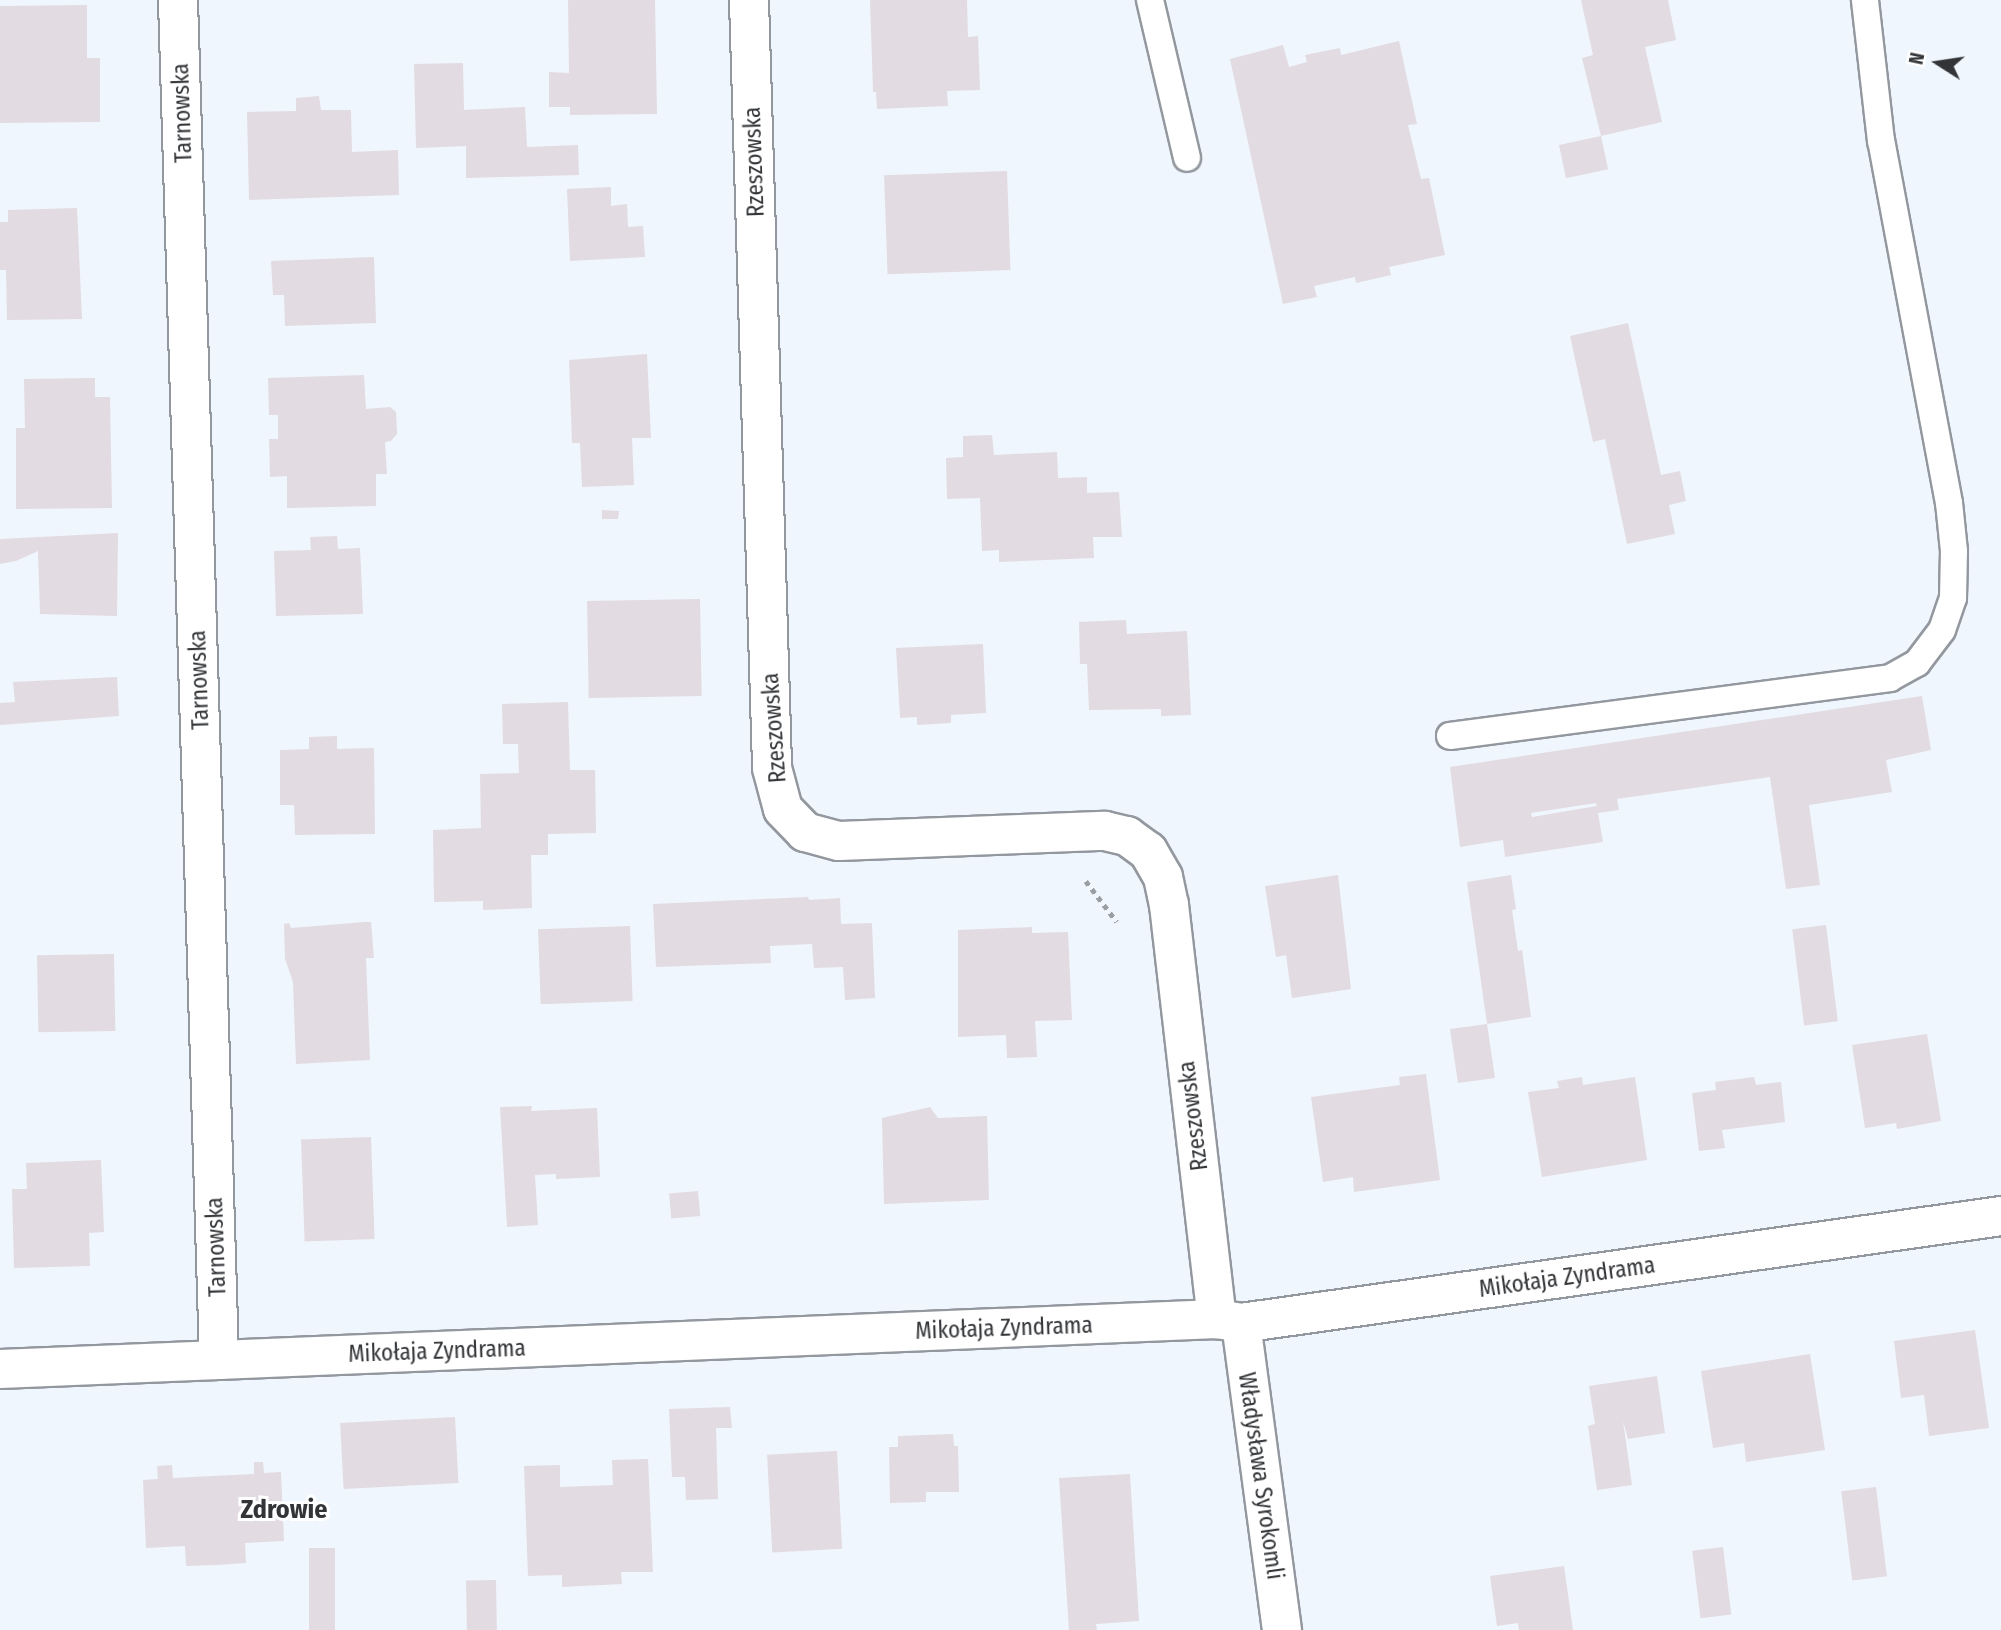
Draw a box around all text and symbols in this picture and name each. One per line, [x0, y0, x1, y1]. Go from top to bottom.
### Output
north arrow [1903, 28, 1973, 98]
text: N [1905, 51, 1929, 66]
street label: Tarnowska [166, 63, 198, 163]
street label: Rzeszowska [738, 106, 770, 218]
street label: Tarnowska [183, 630, 215, 730]
street label: Rzeszowska [756, 672, 792, 784]
street label: Rzeszowska [1173, 1060, 1213, 1172]
street label: Tarnowska [200, 1197, 232, 1297]
street label: Mikołaja Zyndrama [1477, 1251, 1657, 1303]
street label: Mikołaja Zyndrama [915, 1311, 1093, 1345]
street label: Mikołaja Zyndrama [348, 1334, 526, 1368]
street label: Władysława Syrokomli [1233, 1371, 1289, 1581]
district label: Zdrowie [241, 1494, 327, 1526]

